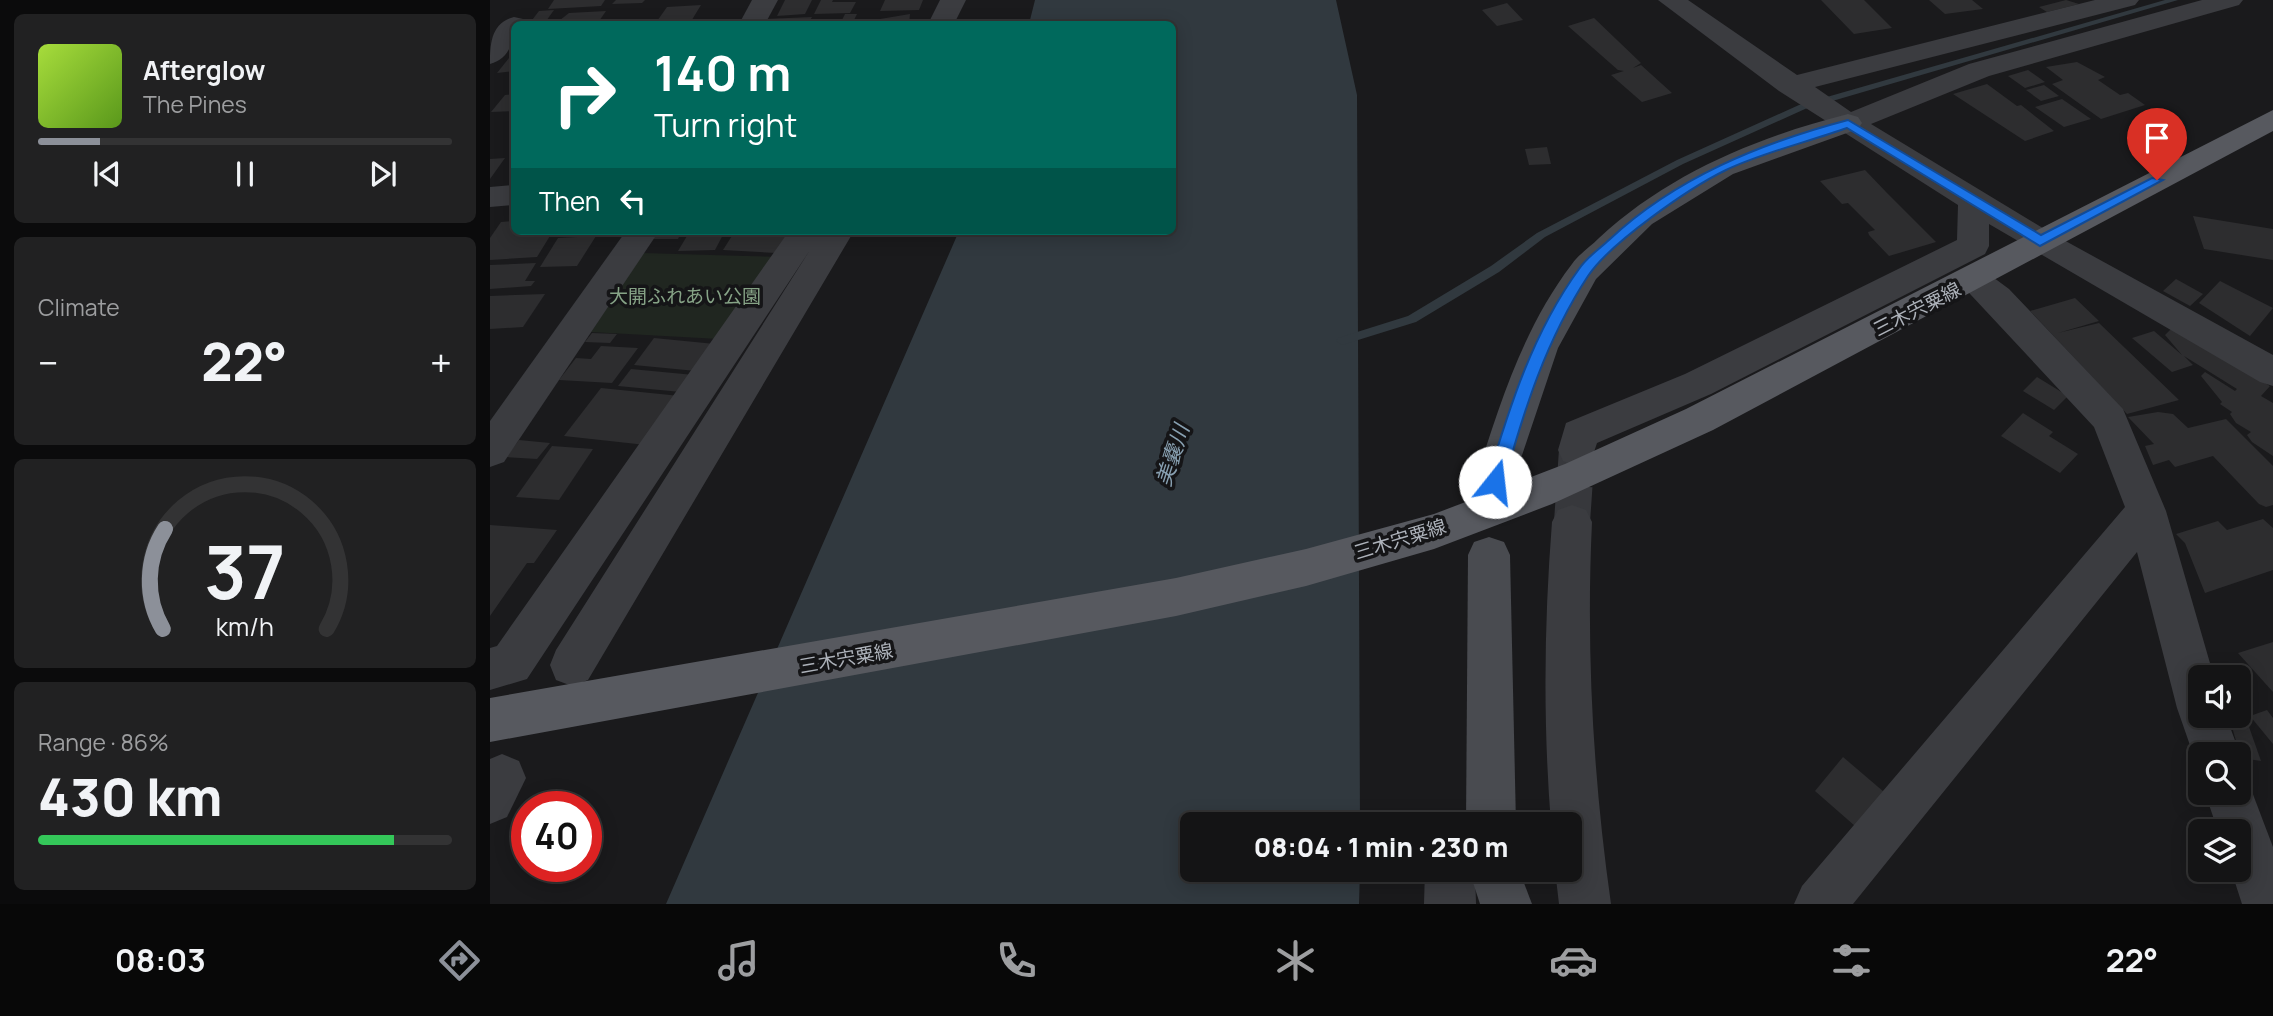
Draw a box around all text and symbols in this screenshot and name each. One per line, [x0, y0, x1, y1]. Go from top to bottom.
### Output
text: 140 m [654, 39, 791, 106]
icon: right [539, 49, 630, 140]
text: Afterglow [143, 52, 265, 88]
text: The Pines [143, 88, 247, 120]
text: Turn right [654, 103, 797, 147]
pin [2127, 108, 2187, 180]
icon: arrive [2138, 119, 2176, 157]
icon: previous [88, 155, 126, 193]
icon: pause [226, 155, 264, 193]
icon: next [364, 155, 402, 193]
icon: left [614, 182, 652, 220]
text: Then [539, 183, 600, 219]
street label: 三木宍粟線 [1869, 276, 1965, 342]
park label: 大開ふれあい公園 [609, 283, 761, 309]
text: Climate [38, 291, 120, 323]
text: 22° [201, 326, 287, 397]
text: − [38, 336, 59, 388]
text: + [430, 336, 452, 388]
water label: 美嚢川 [1149, 419, 1196, 489]
position arrow [1458, 445, 1532, 519]
street label: 三木宍粟線 [1351, 513, 1449, 565]
text: 37 [204, 522, 286, 622]
text: km/h [216, 609, 274, 644]
street label: 三木宍粟線 [797, 637, 895, 679]
map controls [2188, 665, 2251, 882]
button: sound [2188, 665, 2251, 728]
text: Range · 86% [38, 726, 169, 758]
button: search [2188, 742, 2251, 805]
text: 430 km [38, 761, 223, 832]
speed limit sign: 40 [511, 791, 602, 882]
button: layers [2188, 819, 2251, 882]
text: 08:04 · 1 min · 230 m [1254, 829, 1508, 865]
icon: directions [435, 936, 484, 985]
icon: music [714, 936, 763, 985]
icon: phone [992, 936, 1041, 985]
icon: climate [1271, 936, 1320, 985]
icon: car [1549, 936, 1598, 985]
icon: filters [1827, 936, 1876, 985]
text: 08:03 [115, 938, 206, 982]
text: 22° [2106, 938, 2158, 982]

